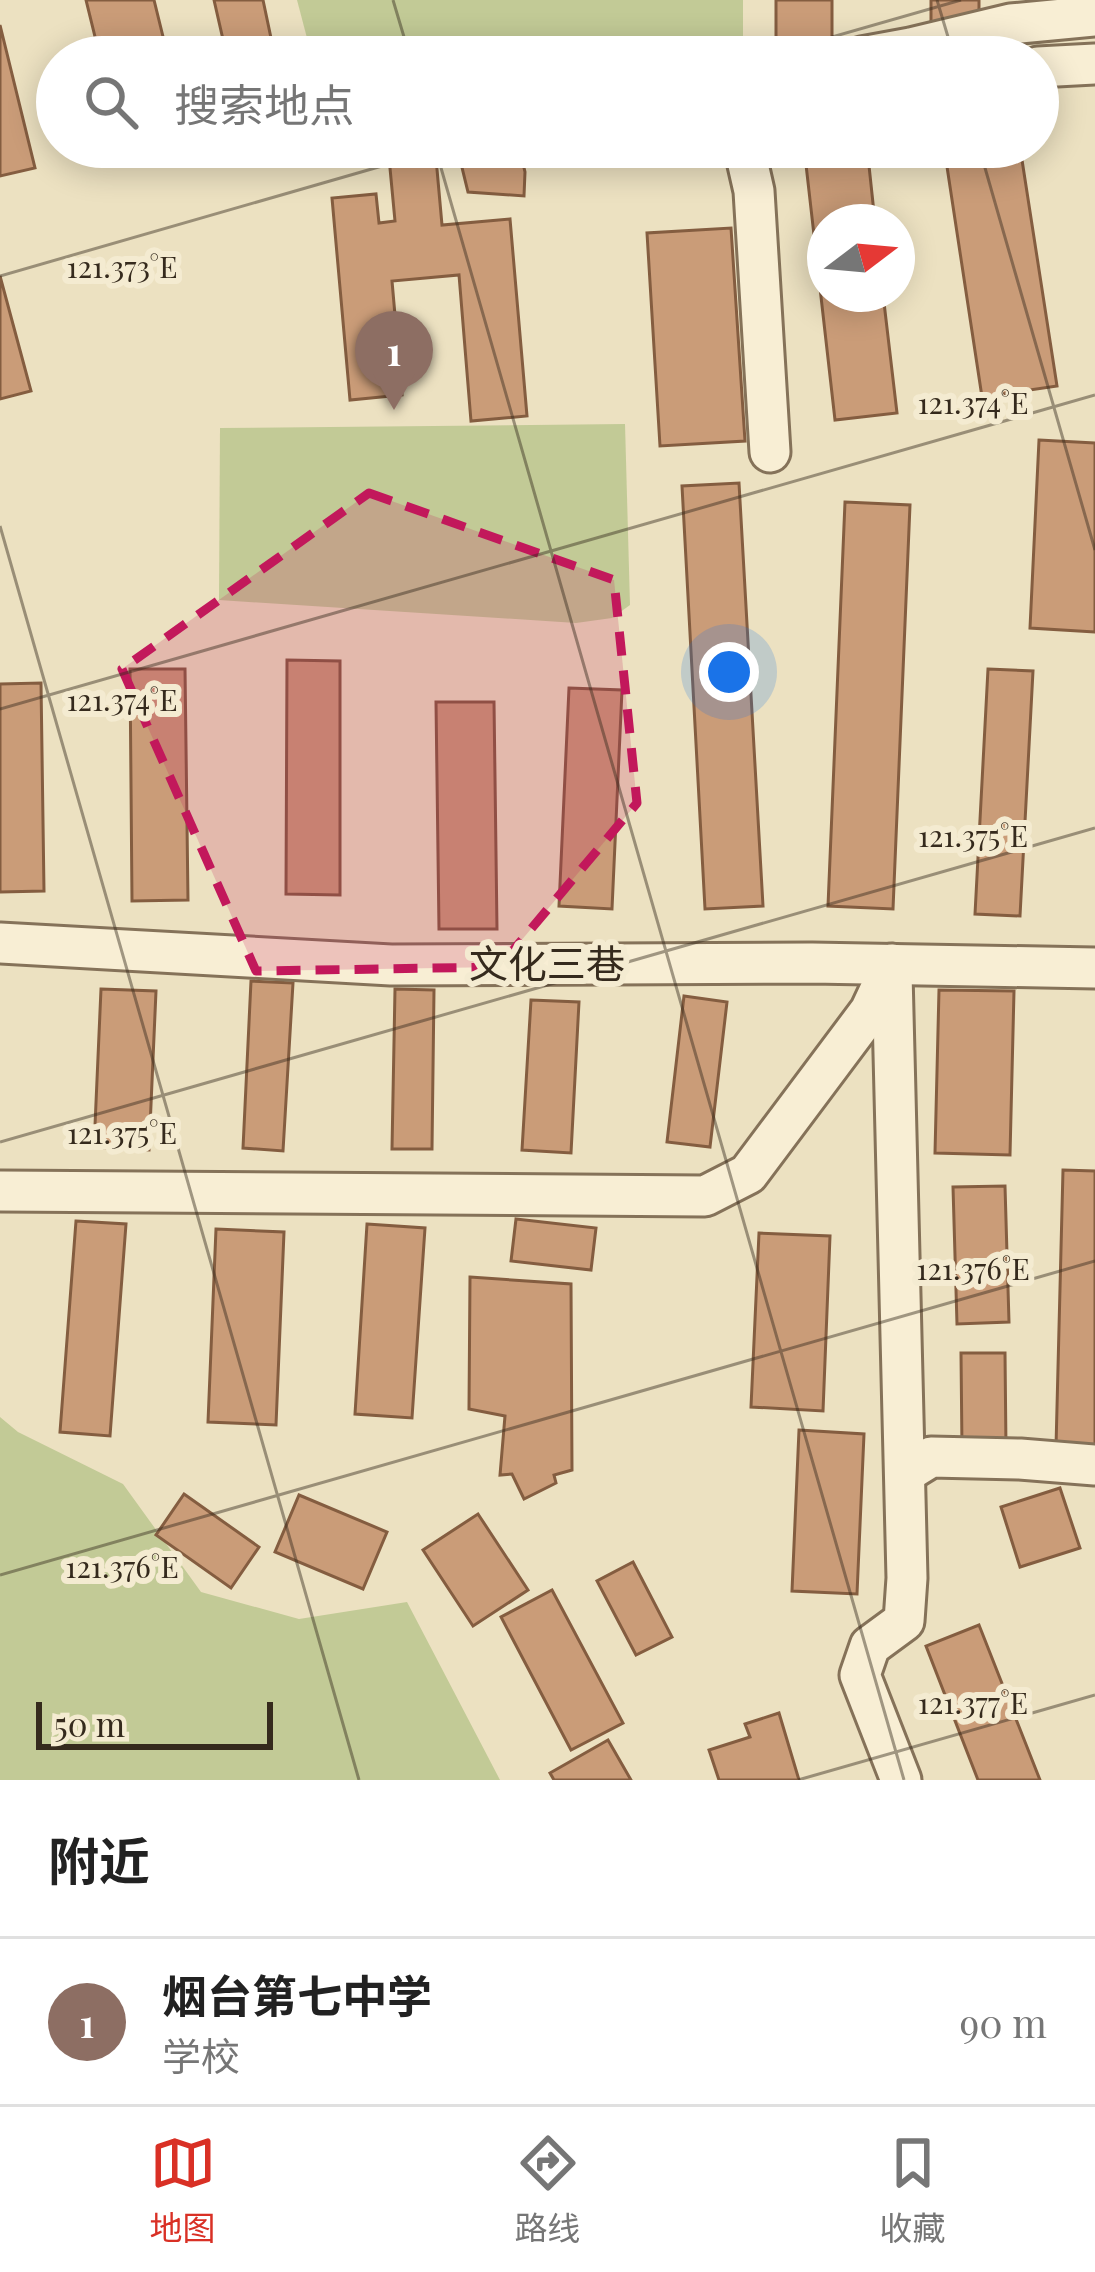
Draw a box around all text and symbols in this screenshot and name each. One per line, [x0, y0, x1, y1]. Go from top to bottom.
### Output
search box [36, 36, 1059, 168]
icon: search [78, 69, 144, 135]
text: 搜索地点 [174, 73, 354, 133]
north arrow [807, 204, 915, 312]
text: 121.373°E [67, 246, 177, 286]
pin: 1 [355, 311, 433, 410]
text: 121.374°E [917, 382, 1029, 422]
your location [699, 642, 759, 702]
text: 121.374°E [66, 679, 178, 719]
text: 121.375°E [918, 815, 1028, 855]
street label: 文化三巷 [469, 936, 625, 988]
text: 121.375°E [67, 1112, 177, 1152]
text: 121.376°E [916, 1248, 1030, 1288]
text: 121.376°E [65, 1546, 179, 1586]
text: 121.377°E [918, 1682, 1028, 1722]
scale bar [36, 1696, 273, 1749]
text: 50 m [54, 1701, 125, 1745]
text: 附近 [48, 1825, 150, 1893]
text: 烟台第七中学 [162, 1964, 432, 2024]
text: 1 [80, 1996, 94, 2048]
text: 90 m [959, 1996, 1047, 2048]
text: 学校 [162, 2029, 240, 2081]
tab: 地图 [150, 2130, 216, 2250]
tab: 路线 [515, 2130, 581, 2250]
tab: 收藏 [880, 2130, 946, 2250]

